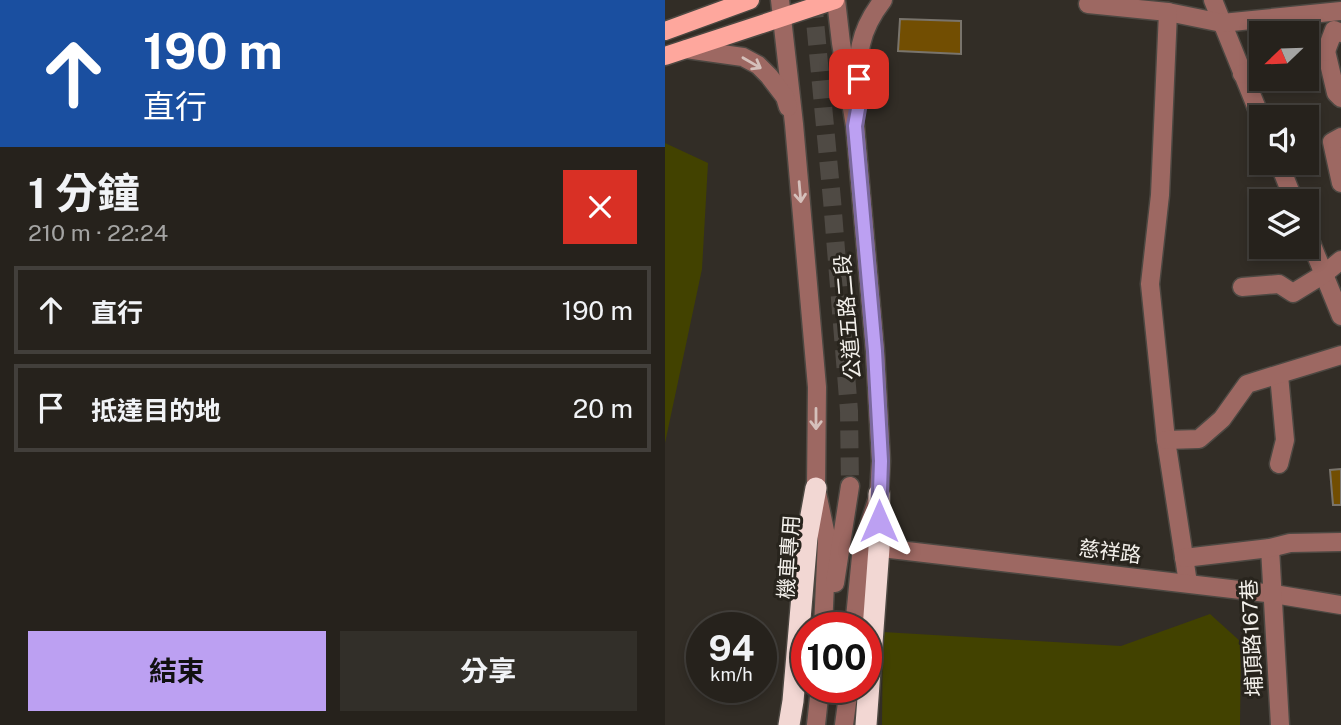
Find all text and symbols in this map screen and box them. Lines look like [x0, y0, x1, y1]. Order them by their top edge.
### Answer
north arrow [1249, 21, 1319, 91]
map controls [1249, 21, 1319, 259]
text: 190 m [143, 22, 283, 80]
icon: ahead [28, 28, 119, 119]
pin [829, 49, 889, 109]
one-way arrow [742, 56, 762, 70]
icon: arrive [840, 60, 878, 98]
text: 直行 [143, 88, 207, 125]
button: sound [1249, 105, 1319, 175]
text: 1 分鐘 [28, 168, 139, 217]
button: close [563, 170, 637, 244]
one-way arrow [794, 181, 807, 203]
button: layers [1249, 189, 1319, 259]
text: 210 m · 22:24 [28, 219, 168, 246]
street label: 公道五路二段 [830, 253, 865, 381]
icon: ahead [32, 291, 70, 329]
text: 190 m [562, 295, 633, 326]
text: 直行 [91, 297, 143, 328]
icon: arrive [32, 389, 70, 427]
text: 20 m [573, 393, 633, 424]
text: 抵達目的地 [91, 395, 221, 426]
one-way arrow [809, 407, 823, 430]
position arrow [842, 484, 916, 558]
street label: 機車專用 [773, 514, 804, 600]
street label: 慈祥路 [1077, 535, 1143, 568]
street label: 埔頂路167巷 [1236, 579, 1267, 698]
speed limit sign: 100 [791, 612, 882, 703]
text: 94 [709, 628, 754, 669]
button: 結束 [28, 631, 326, 711]
button: 分享 [340, 631, 637, 711]
text: km/h [710, 664, 753, 685]

